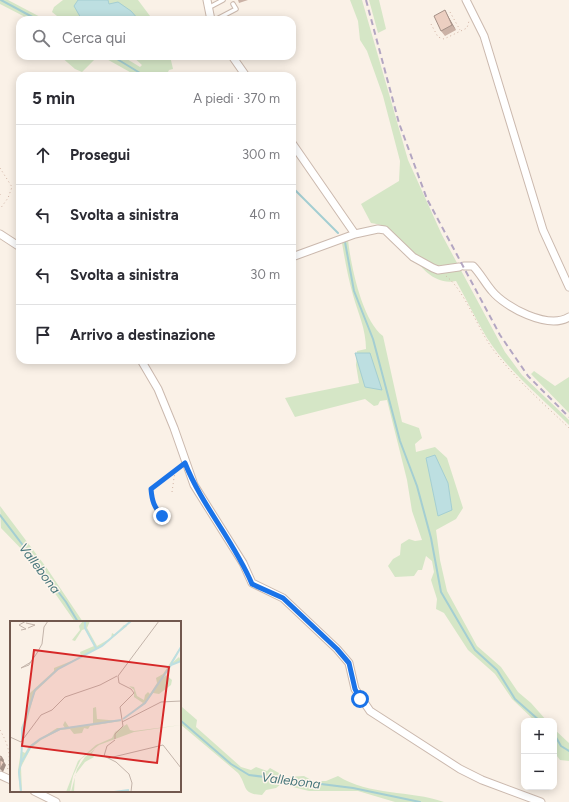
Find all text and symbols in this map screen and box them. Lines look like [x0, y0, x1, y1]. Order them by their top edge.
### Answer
search box [16, 16, 296, 60]
icon: search [30, 27, 52, 49]
text: Cerca qui [62, 29, 126, 47]
text: 5 min [32, 88, 75, 108]
text: A piedi · 370 m [193, 91, 280, 106]
icon: ahead [32, 144, 54, 166]
text: Prosegui [70, 146, 130, 164]
text: 300 m [242, 147, 280, 162]
icon: left [32, 204, 54, 226]
text: Svolta a sinistra [70, 206, 179, 224]
text: 40 m [249, 207, 280, 222]
icon: left [32, 264, 54, 286]
text: Svolta a sinistra [70, 266, 179, 284]
text: 30 m [250, 267, 280, 282]
icon: arrive [32, 324, 54, 346]
text: Arrivo a destinazione [70, 326, 215, 344]
route end [153, 507, 171, 525]
water label: Vallebona [16, 540, 64, 597]
inset map [10, 621, 181, 792]
route start [351, 690, 369, 708]
map controls [521, 718, 557, 790]
button: + [521, 718, 557, 754]
button: − [521, 754, 557, 790]
water label: Vallebona [261, 769, 322, 792]

